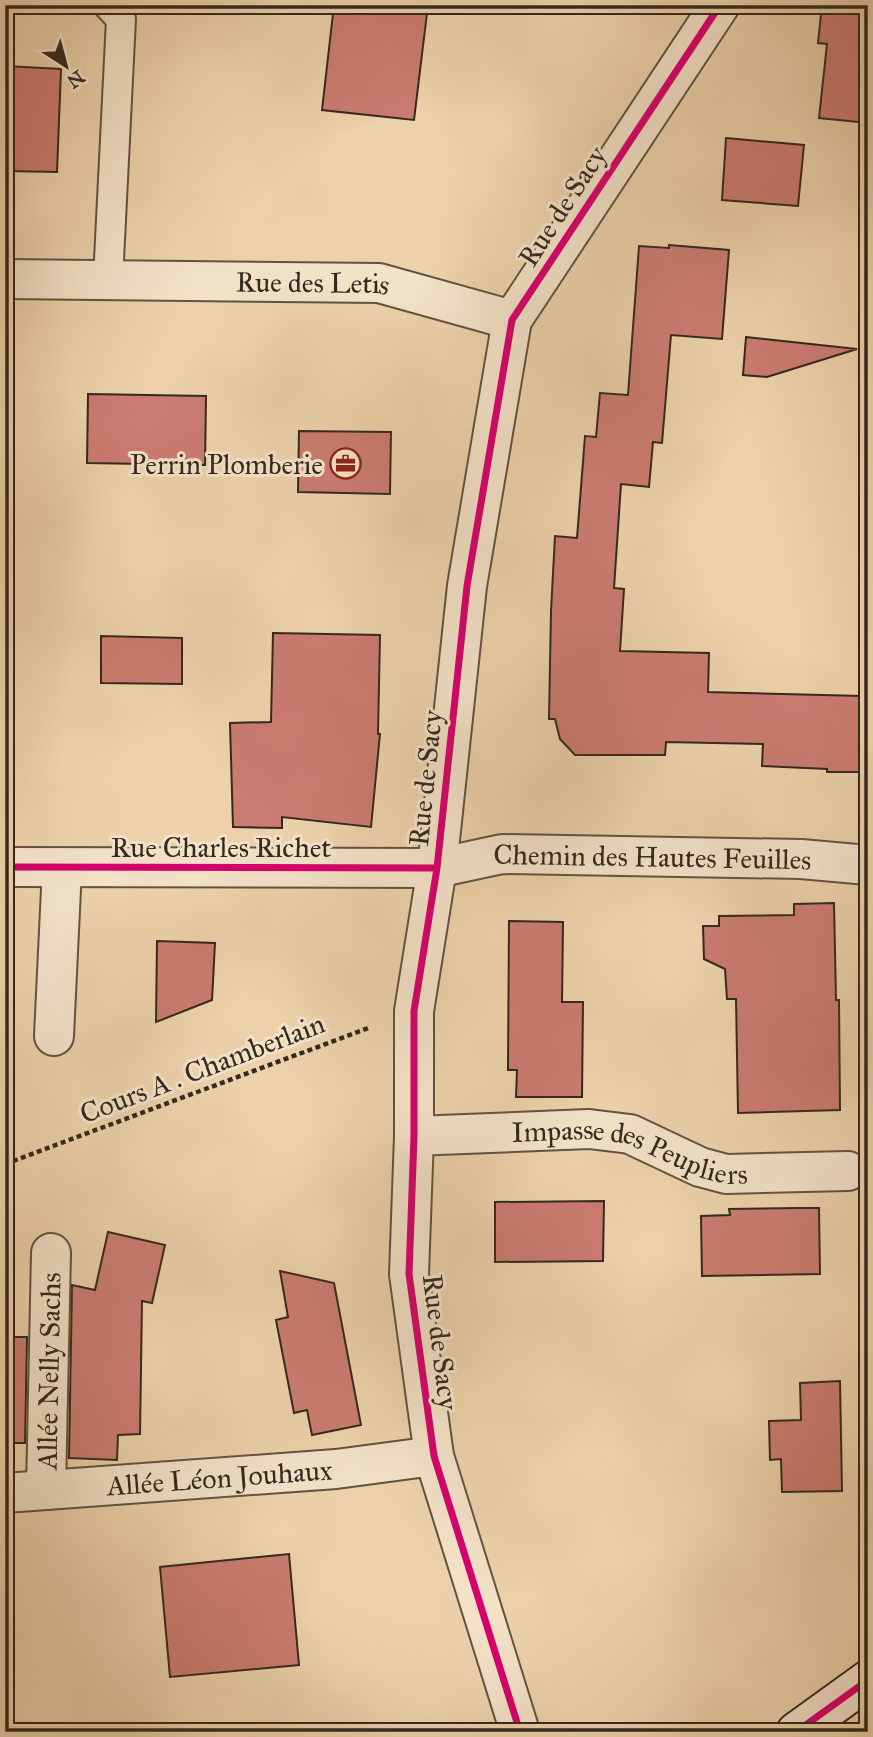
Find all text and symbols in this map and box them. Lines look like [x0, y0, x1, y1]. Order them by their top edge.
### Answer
north arrow [32, 32, 102, 102]
text: N [62, 65, 89, 93]
street label: Rue de Sacy [511, 139, 615, 273]
street label: Rue des Letis [236, 264, 394, 303]
place label: Perrin Plomberie [130, 447, 323, 482]
office icon: Perrin Plomberie [329, 447, 363, 481]
street label: Rue de Sacy [401, 707, 450, 848]
street label: Rue Charles Richet [111, 830, 331, 865]
street label: Chemin des Hautes Feuilles [493, 837, 813, 878]
street label: Cours A . Chamberlain [75, 1006, 330, 1131]
street label: Impasse des Peupliers [511, 1112, 748, 1192]
street label: Allée Nelly Sachs [29, 1272, 69, 1471]
street label: Rue de Sacy [415, 1272, 466, 1413]
street label: Allée Léon Jouhaux [105, 1452, 334, 1504]

